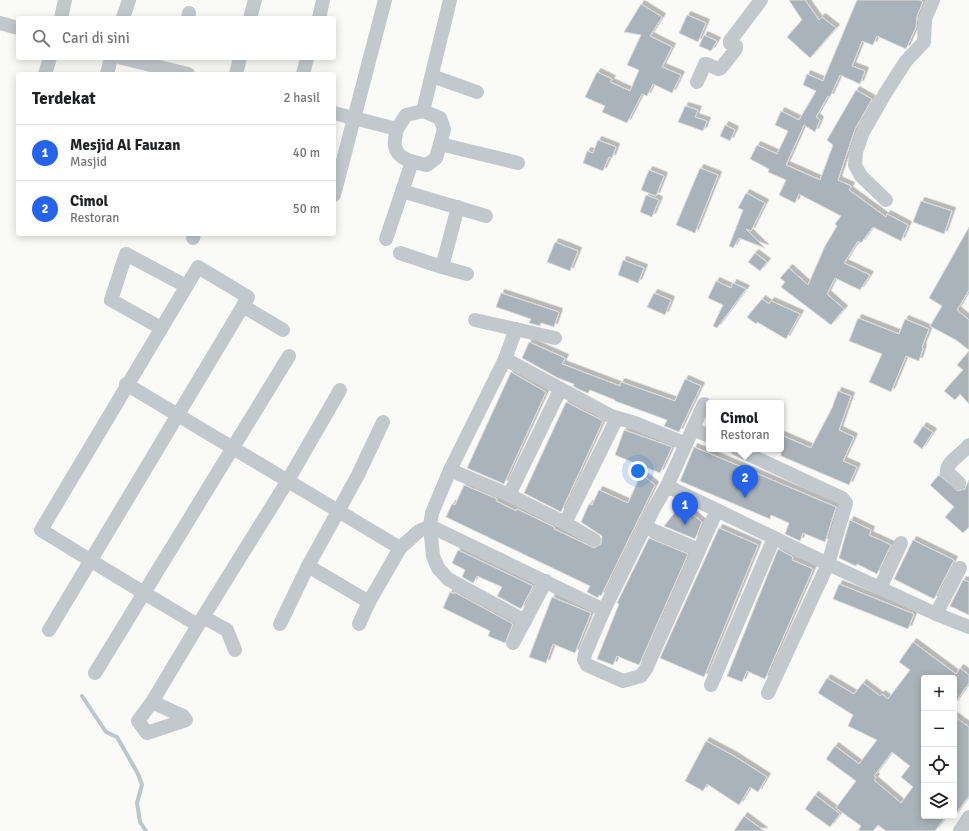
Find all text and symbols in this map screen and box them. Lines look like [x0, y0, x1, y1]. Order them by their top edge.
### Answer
search box [16, 16, 336, 60]
icon: search [30, 27, 52, 49]
text: Cari di sini [62, 29, 130, 47]
text: Terdekat [32, 88, 96, 109]
text: 2 hasil [283, 90, 320, 106]
text: Mesjid Al Fauzan [70, 136, 181, 154]
text: 1 [41, 145, 49, 161]
text: 40 m [293, 145, 320, 161]
text: Masjid [70, 154, 107, 170]
text: Cimol [70, 192, 108, 210]
text: 2 [41, 201, 49, 217]
text: 50 m [293, 201, 320, 217]
text: Restoran [70, 210, 119, 226]
popup [706, 400, 784, 452]
text: Cimol [720, 409, 759, 427]
text: Restoran [720, 427, 770, 443]
your location [628, 461, 648, 481]
pin: 2 [732, 465, 758, 498]
pin: 1 [672, 492, 698, 525]
map controls [921, 675, 957, 819]
button: + [921, 675, 957, 711]
button: − [921, 711, 957, 747]
button: locate [921, 747, 957, 783]
button: layers [921, 783, 957, 819]

